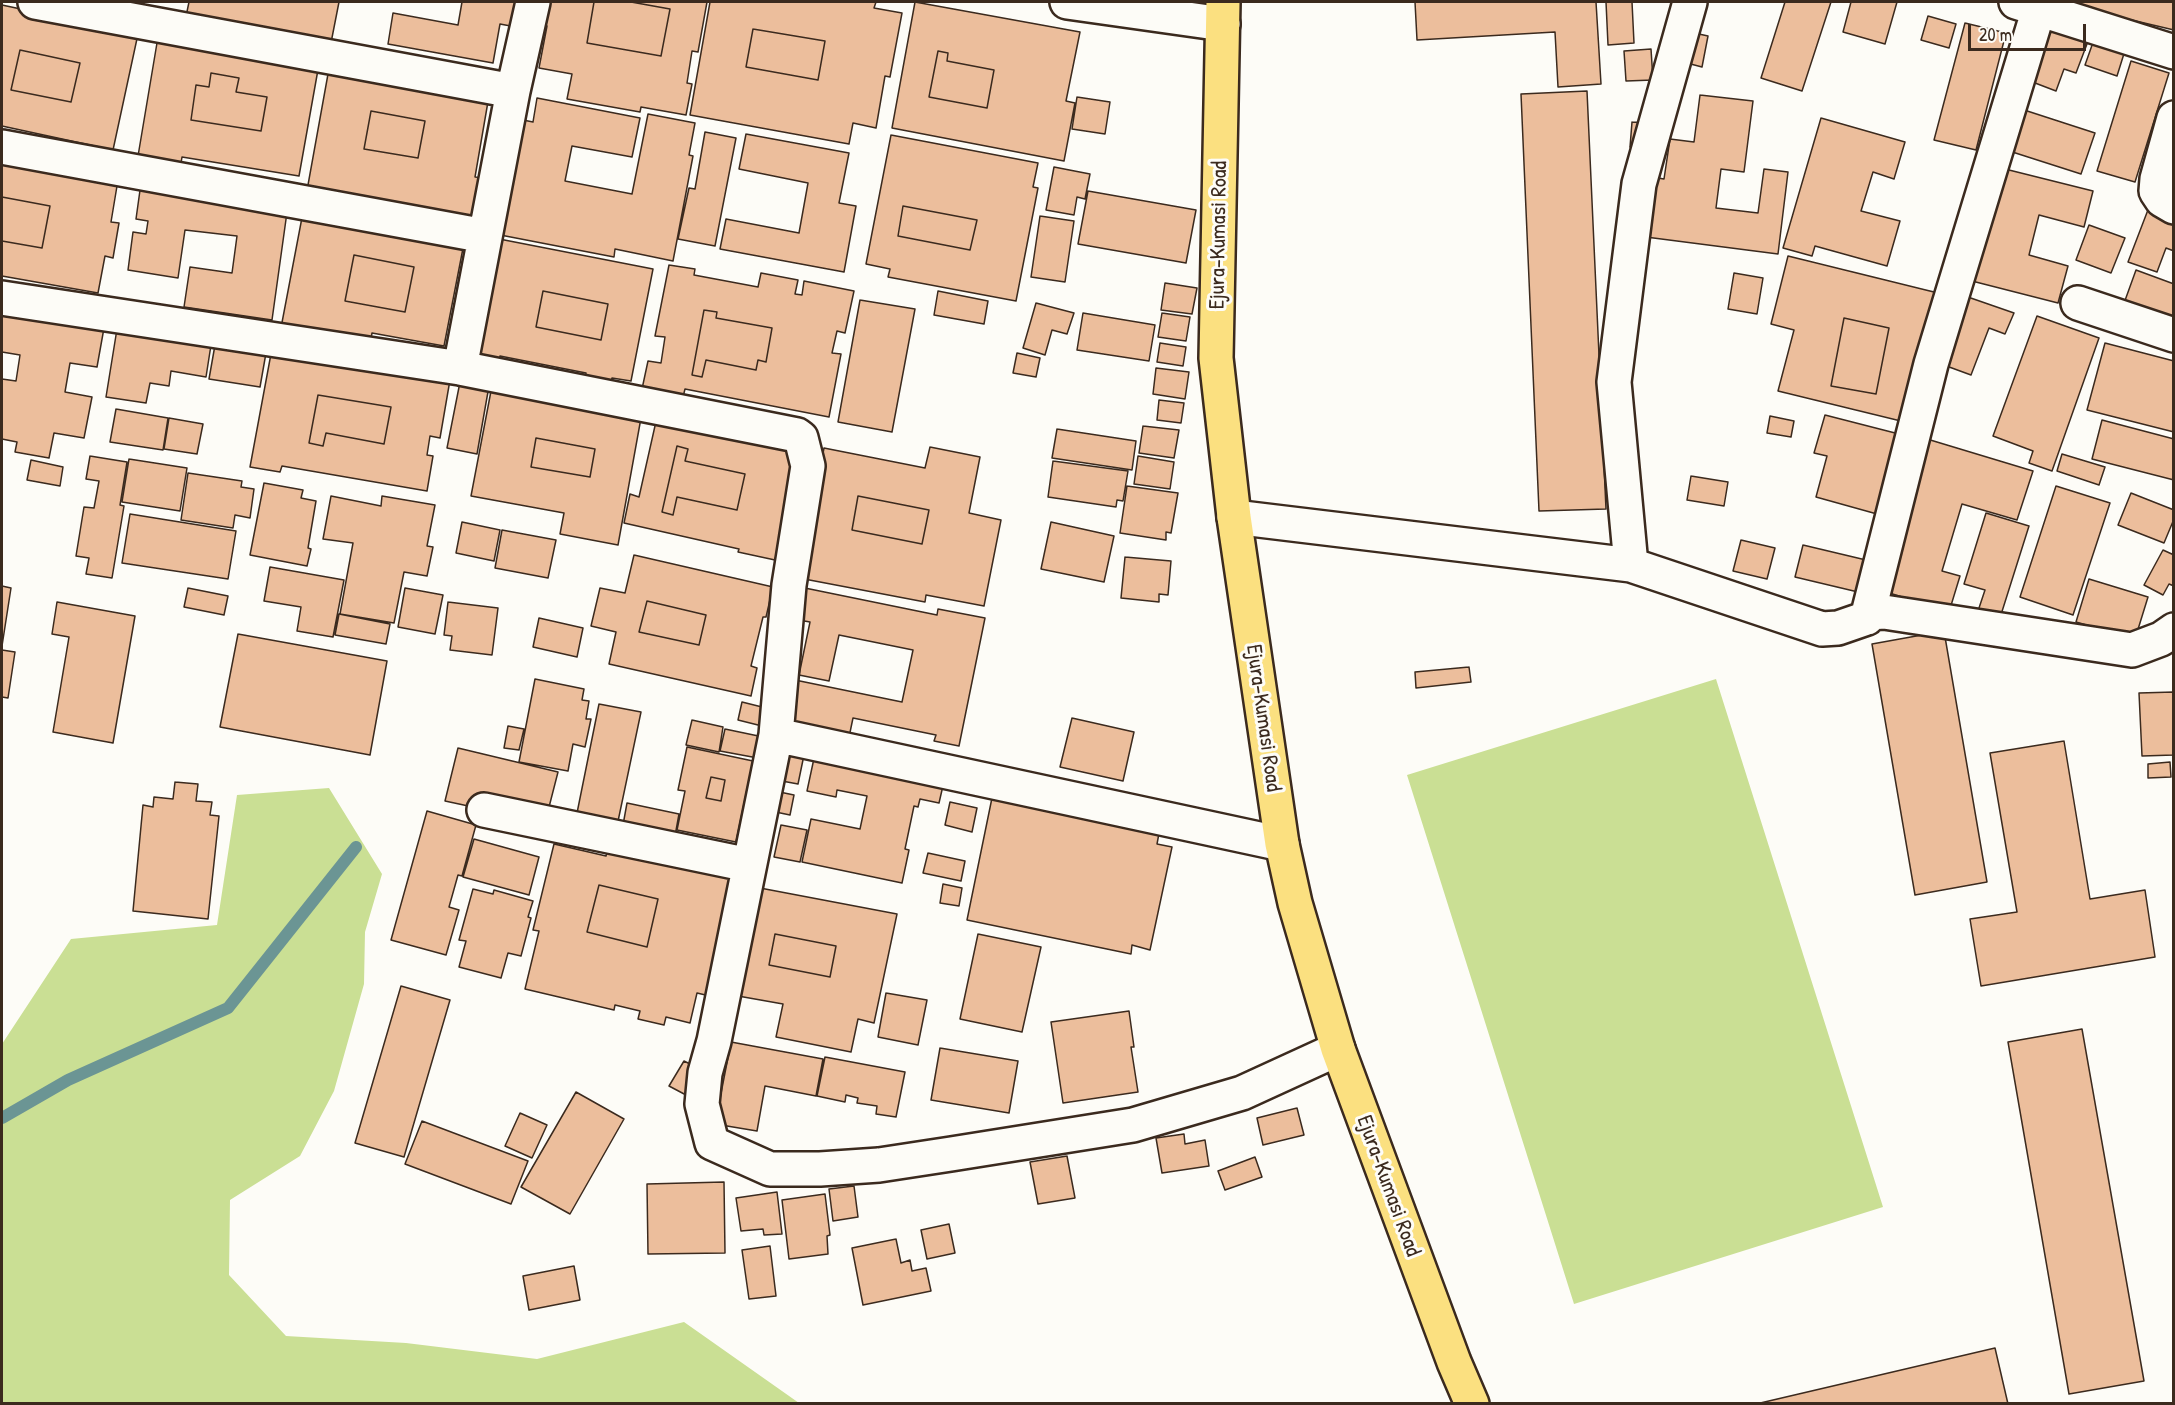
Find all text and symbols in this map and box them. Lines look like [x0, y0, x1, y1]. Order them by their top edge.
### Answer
scale bar [1971, 12, 2090, 50]
text: 20 m [1979, 22, 2012, 47]
street label: Ejura-Kumasi Road [1205, 161, 1233, 309]
street label: Ejura-Kumasi Road [1240, 643, 1286, 793]
street label: Ejura-Kumasi Road [1350, 1112, 1426, 1260]

